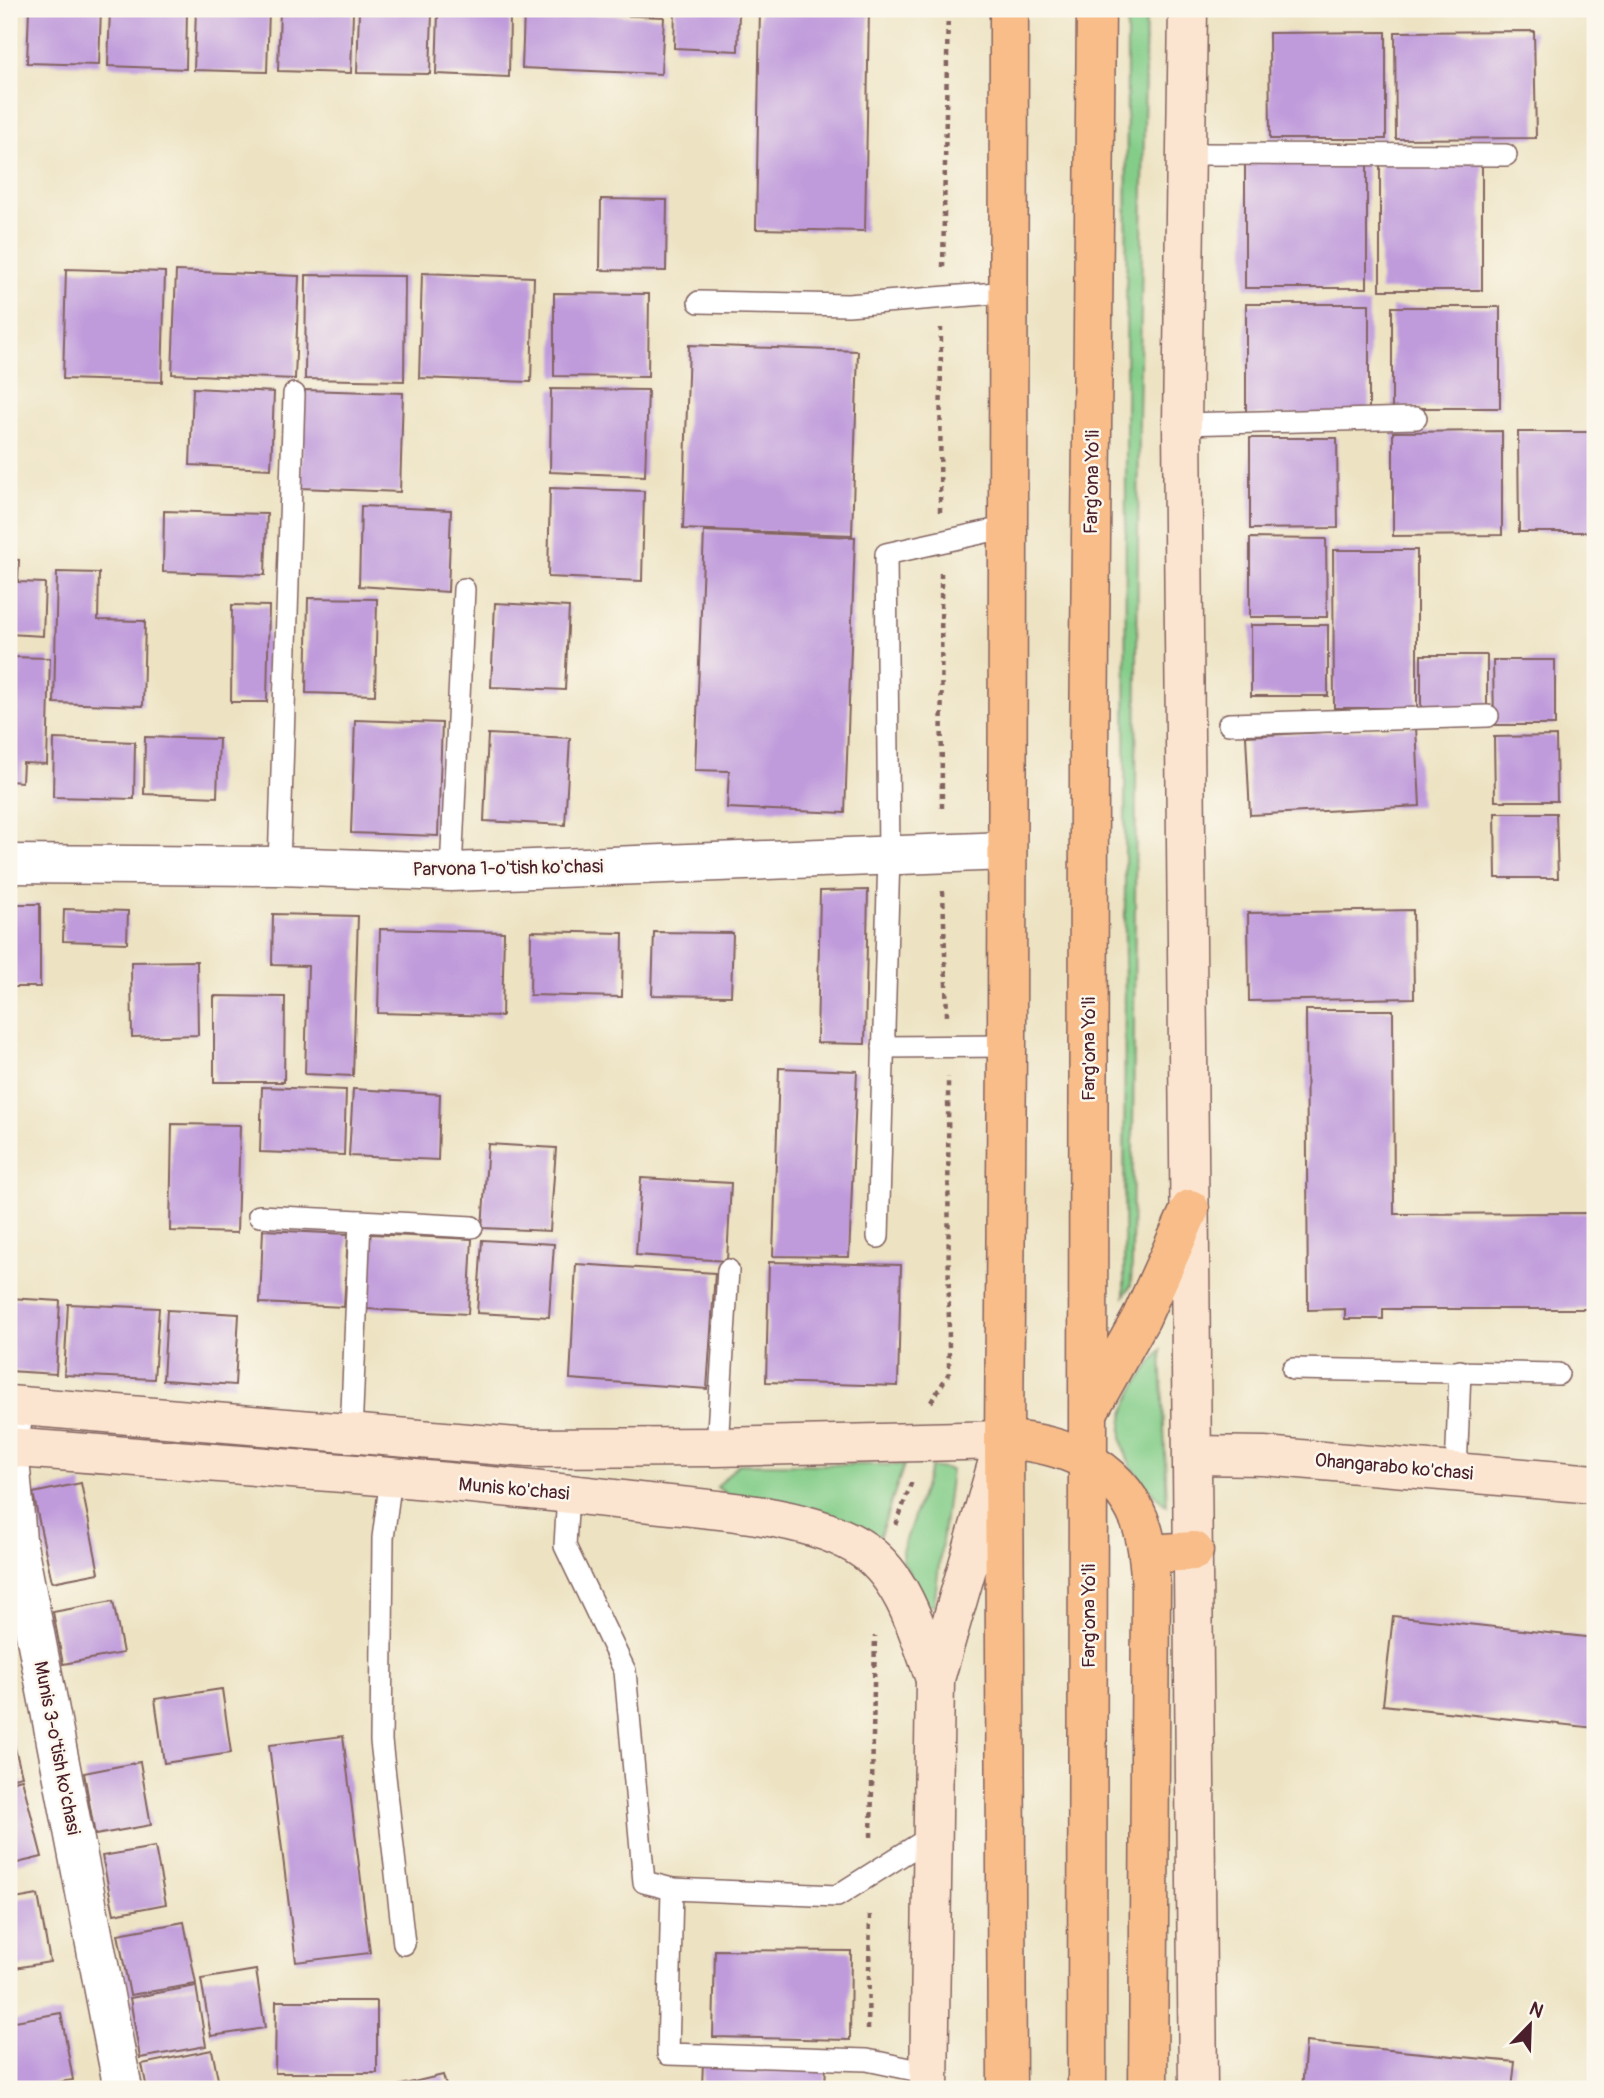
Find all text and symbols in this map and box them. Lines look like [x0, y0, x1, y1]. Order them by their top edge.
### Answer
street label: Farg'ona Yo'li [1079, 430, 1105, 534]
street label: Parvona 1-o'tish ko'chasi [412, 854, 604, 882]
street label: Farg'ona Yo'li [1077, 997, 1101, 1101]
street label: Ohangarabo ko'chasi [1314, 1448, 1474, 1486]
street label: Munis ko'chasi [458, 1472, 570, 1506]
street label: Farg'ona Yo'li [1077, 1564, 1101, 1668]
street label: Munis 3-o'tish ko'chasi [28, 1659, 86, 1837]
north arrow [1496, 1990, 1566, 2060]
text: N [1526, 1997, 1547, 2024]

